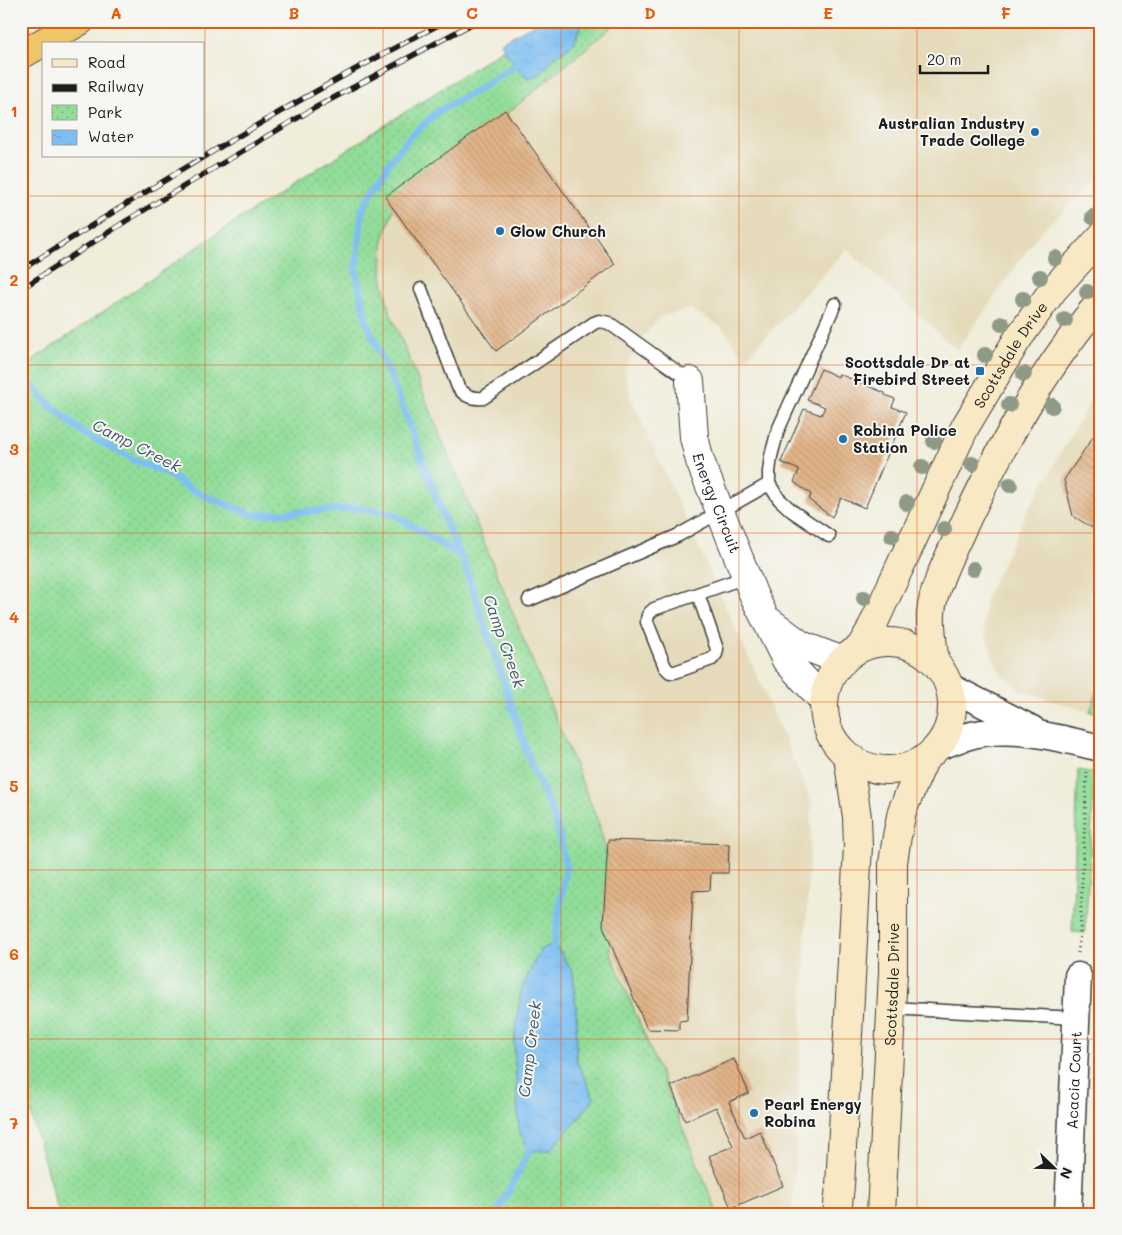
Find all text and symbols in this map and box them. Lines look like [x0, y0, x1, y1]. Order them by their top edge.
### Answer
text: A [110, 2, 122, 23]
text: B [289, 2, 299, 23]
text: C [466, 2, 478, 23]
text: D [644, 2, 656, 23]
text: E [823, 2, 833, 23]
text: F [1001, 2, 1011, 23]
legend [42, 42, 205, 158]
scale bar [920, 42, 987, 74]
text: 20 m [927, 49, 961, 69]
text: Road [88, 52, 125, 72]
text: Railway [88, 76, 144, 96]
text: 1 [10, 100, 18, 121]
text: Park [88, 102, 122, 122]
place label: Australian Industry Trade College [878, 113, 1025, 150]
text: Water [88, 126, 134, 146]
marker: Australian Industry Trade College [1029, 126, 1041, 138]
place label: Glow Church [510, 221, 606, 241]
marker: Glow Church [494, 225, 506, 237]
text: 2 [10, 269, 19, 290]
street label: Scottsdale Drive [969, 297, 1052, 412]
place label: Scottsdale Dr at Firebird Street [845, 352, 970, 389]
marker: Scottsdale Dr at Firebird Street [974, 365, 986, 377]
water label: Camp Creek [89, 414, 185, 477]
place label: Robina Police Station [853, 420, 957, 457]
marker: Robina Police Station [837, 433, 849, 445]
text: 3 [9, 438, 19, 459]
street label: Energy Circuit [688, 451, 746, 556]
water label: Camp Creek [479, 592, 531, 691]
text: 4 [9, 606, 19, 627]
text: 5 [9, 775, 19, 796]
street label: Scottsdale Drive [879, 923, 903, 1046]
text: 6 [9, 943, 19, 964]
water label: Camp Creek [513, 999, 545, 1098]
street label: Acacia Court [1062, 1031, 1086, 1130]
place label: Pearl Energy Robina [764, 1094, 862, 1131]
marker: Pearl Energy Robina [748, 1107, 760, 1119]
text: 7 [10, 1112, 19, 1133]
north arrow [1030, 1142, 1080, 1192]
text: N [1056, 1165, 1077, 1182]

